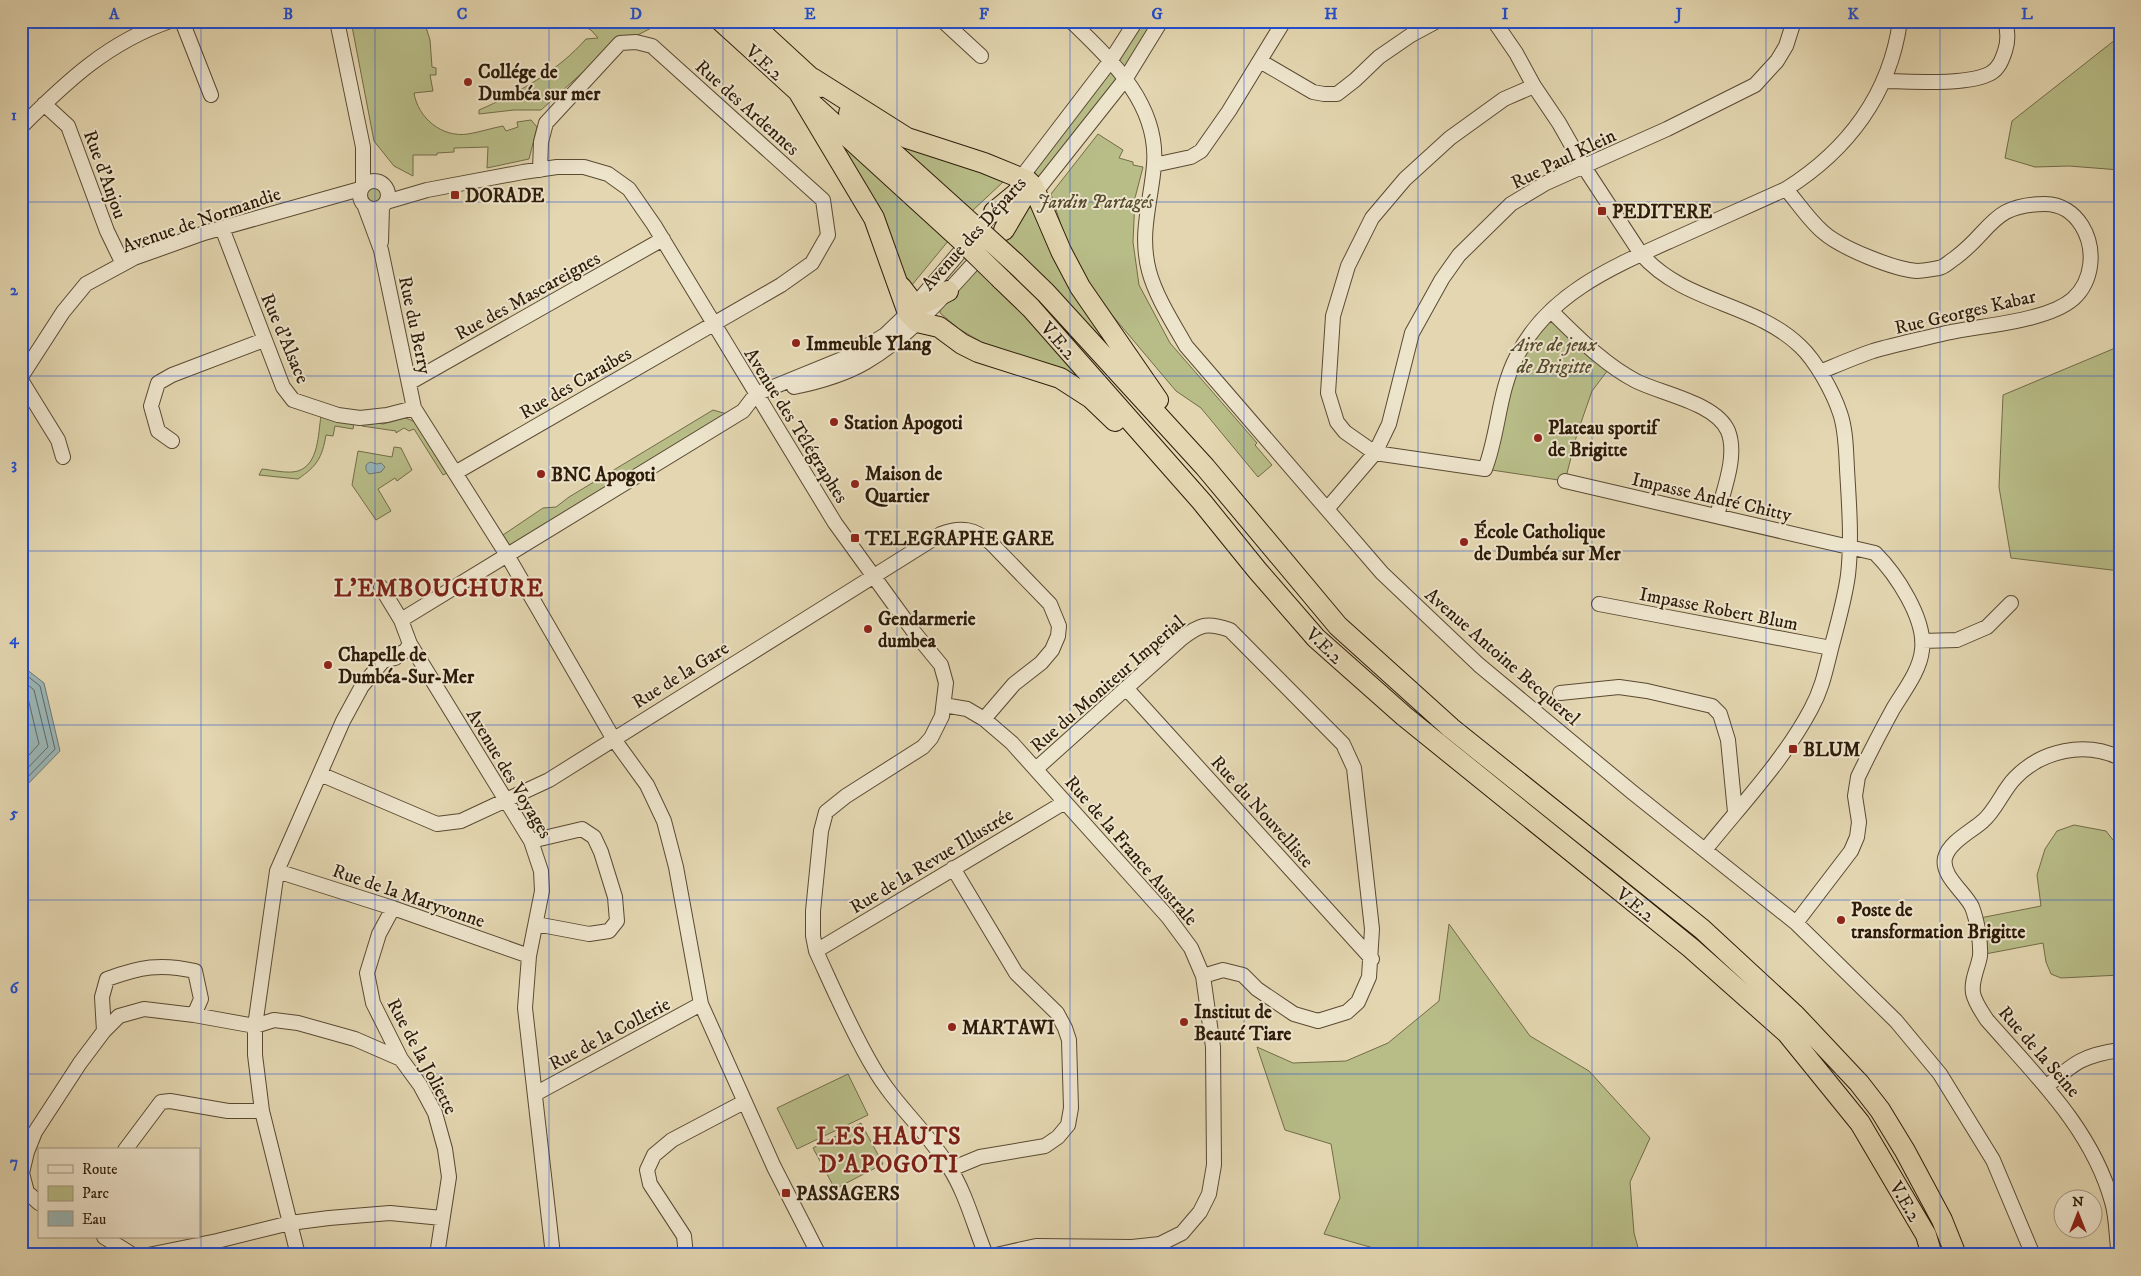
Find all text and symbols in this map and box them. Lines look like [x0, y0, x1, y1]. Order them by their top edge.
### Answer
text: A [108, 4, 120, 24]
text: B [283, 4, 293, 24]
text: C [457, 4, 467, 24]
text: D [630, 4, 642, 24]
text: E [804, 4, 816, 24]
text: F [979, 4, 989, 24]
text: G [1151, 4, 1163, 24]
text: H [1324, 4, 1338, 24]
text: I [1502, 4, 1509, 24]
text: J [1674, 4, 1683, 24]
text: K [1847, 4, 1859, 24]
text: L [2021, 4, 2033, 24]
street label: V.E.2 [740, 40, 788, 86]
street label: Rue des Ardennes [690, 55, 804, 161]
place label: Collége de Dumbéa sur mer [478, 61, 601, 106]
marker: Collége de Dumbéa sur mer [462, 76, 474, 88]
text: 1 [11, 105, 17, 125]
street label: Rue Paul Klein [1508, 124, 1620, 195]
street label: Rue d'Anjou [78, 127, 131, 222]
street label: Avenue des Départs [917, 172, 1031, 296]
street label: Avenue de Normandie [119, 182, 284, 258]
place label: DORADE [465, 185, 545, 208]
marker: DORADE [449, 189, 461, 201]
park label: Jardin Partagés [1037, 191, 1155, 214]
place label: PEDITERE [1612, 201, 1713, 224]
marker: PEDITERE [1596, 205, 1608, 217]
street label: Rue des Mascareignes [451, 247, 604, 346]
street label: Rue du Berry [393, 274, 436, 377]
text: 2 [10, 280, 19, 300]
street label: Rue Georges Kabar [1893, 285, 2038, 340]
street label: Rue d'Alsace [255, 290, 314, 387]
street label: V.E.2 [1034, 317, 1081, 365]
place label: Immeuble Ylang [806, 333, 932, 356]
park label: Aire de jeux de Brigitte [1510, 334, 1598, 379]
marker: Immeuble Ylang [790, 337, 802, 349]
street label: Rue des Caraibes [516, 342, 636, 425]
street label: Avenue des Télégraphes [739, 344, 853, 508]
place label: Station Apogoti [844, 412, 963, 435]
marker: Station Apogoti [828, 416, 840, 428]
place label: Plateau sportif de Brigitte [1548, 417, 1661, 462]
marker: Plateau sportif de Brigitte [1532, 432, 1544, 444]
text: 3 [11, 454, 17, 474]
place label: Maison de Quartier [865, 463, 942, 508]
place label: BNC Apogoti [551, 464, 655, 487]
marker: BNC Apogoti [535, 468, 547, 480]
street label: Impasse André Chitty [1629, 468, 1795, 527]
marker: Maison de Quartier [849, 478, 861, 490]
place label: École Catholique de Dumbéa sur Mer [1474, 519, 1622, 566]
place label: TELEGRAPHE GARE [864, 528, 1055, 551]
marker: TELEGRAPHE GARE [849, 532, 861, 544]
marker: École Catholique de Dumbéa sur Mer [1458, 536, 1470, 548]
district label: L'EMBOUCHURE [334, 574, 544, 604]
street label: Impasse Robert Blum [1637, 583, 1800, 636]
street label: Avenue Antoine Becquerel [1419, 584, 1584, 732]
place label: Gendarmerie dumbea [878, 608, 976, 653]
street label: Rue du Moniteur Imperial [1026, 611, 1190, 757]
street label: V.E.2 [1300, 622, 1348, 670]
marker: Gendarmerie dumbea [862, 623, 874, 635]
text: 4 [8, 629, 19, 649]
street label: Rue de la Gare [628, 636, 733, 714]
place label: Chapelle de Dumbéa-Sur-Mer [338, 644, 475, 689]
marker: Chapelle de Dumbéa-Sur-Mer [322, 659, 334, 671]
street label: Avenue des Voyages [461, 705, 557, 843]
place label: BLUM [1803, 739, 1860, 762]
marker: BLUM [1787, 743, 1799, 755]
street label: Rue du Nouvelliste [1206, 751, 1318, 873]
street label: Rue de la France Australe [1059, 771, 1202, 931]
text: 5 [9, 803, 18, 823]
street label: Rue de la Revue Illustrée [846, 803, 1018, 919]
street label: Rue de la Maryvonne [329, 860, 488, 933]
street label: V.E.2 [1610, 882, 1659, 928]
place label: Poste de transformation Brigitte [1851, 899, 2025, 944]
marker: Poste de transformation Brigitte [1835, 914, 1847, 926]
text: 6 [10, 978, 20, 998]
street label: Rue de la Collerie [545, 993, 674, 1076]
street label: Rue de la Joliette [381, 995, 462, 1119]
place label: Institut de Beauté Tiare [1194, 1001, 1291, 1046]
street label: Rue de la Seine [1993, 1002, 2085, 1102]
marker: Institut de Beauté Tiare [1178, 1016, 1190, 1028]
place label: MARTAWI [962, 1017, 1055, 1040]
marker: MARTAWI [946, 1021, 958, 1033]
district label: LES HAUTS D'APOGOTI [816, 1122, 962, 1180]
legend [38, 1148, 200, 1238]
text: 7 [10, 1152, 18, 1172]
text: Route [82, 1160, 117, 1179]
street label: V.E.2 [1884, 1177, 1926, 1227]
place label: PASSAGERS [796, 1183, 900, 1206]
text: Parc [82, 1184, 110, 1203]
marker: PASSAGERS [780, 1187, 792, 1199]
north arrow [2054, 1188, 2104, 1238]
text: N [2072, 1193, 2084, 1211]
text: Eau [82, 1210, 106, 1229]

